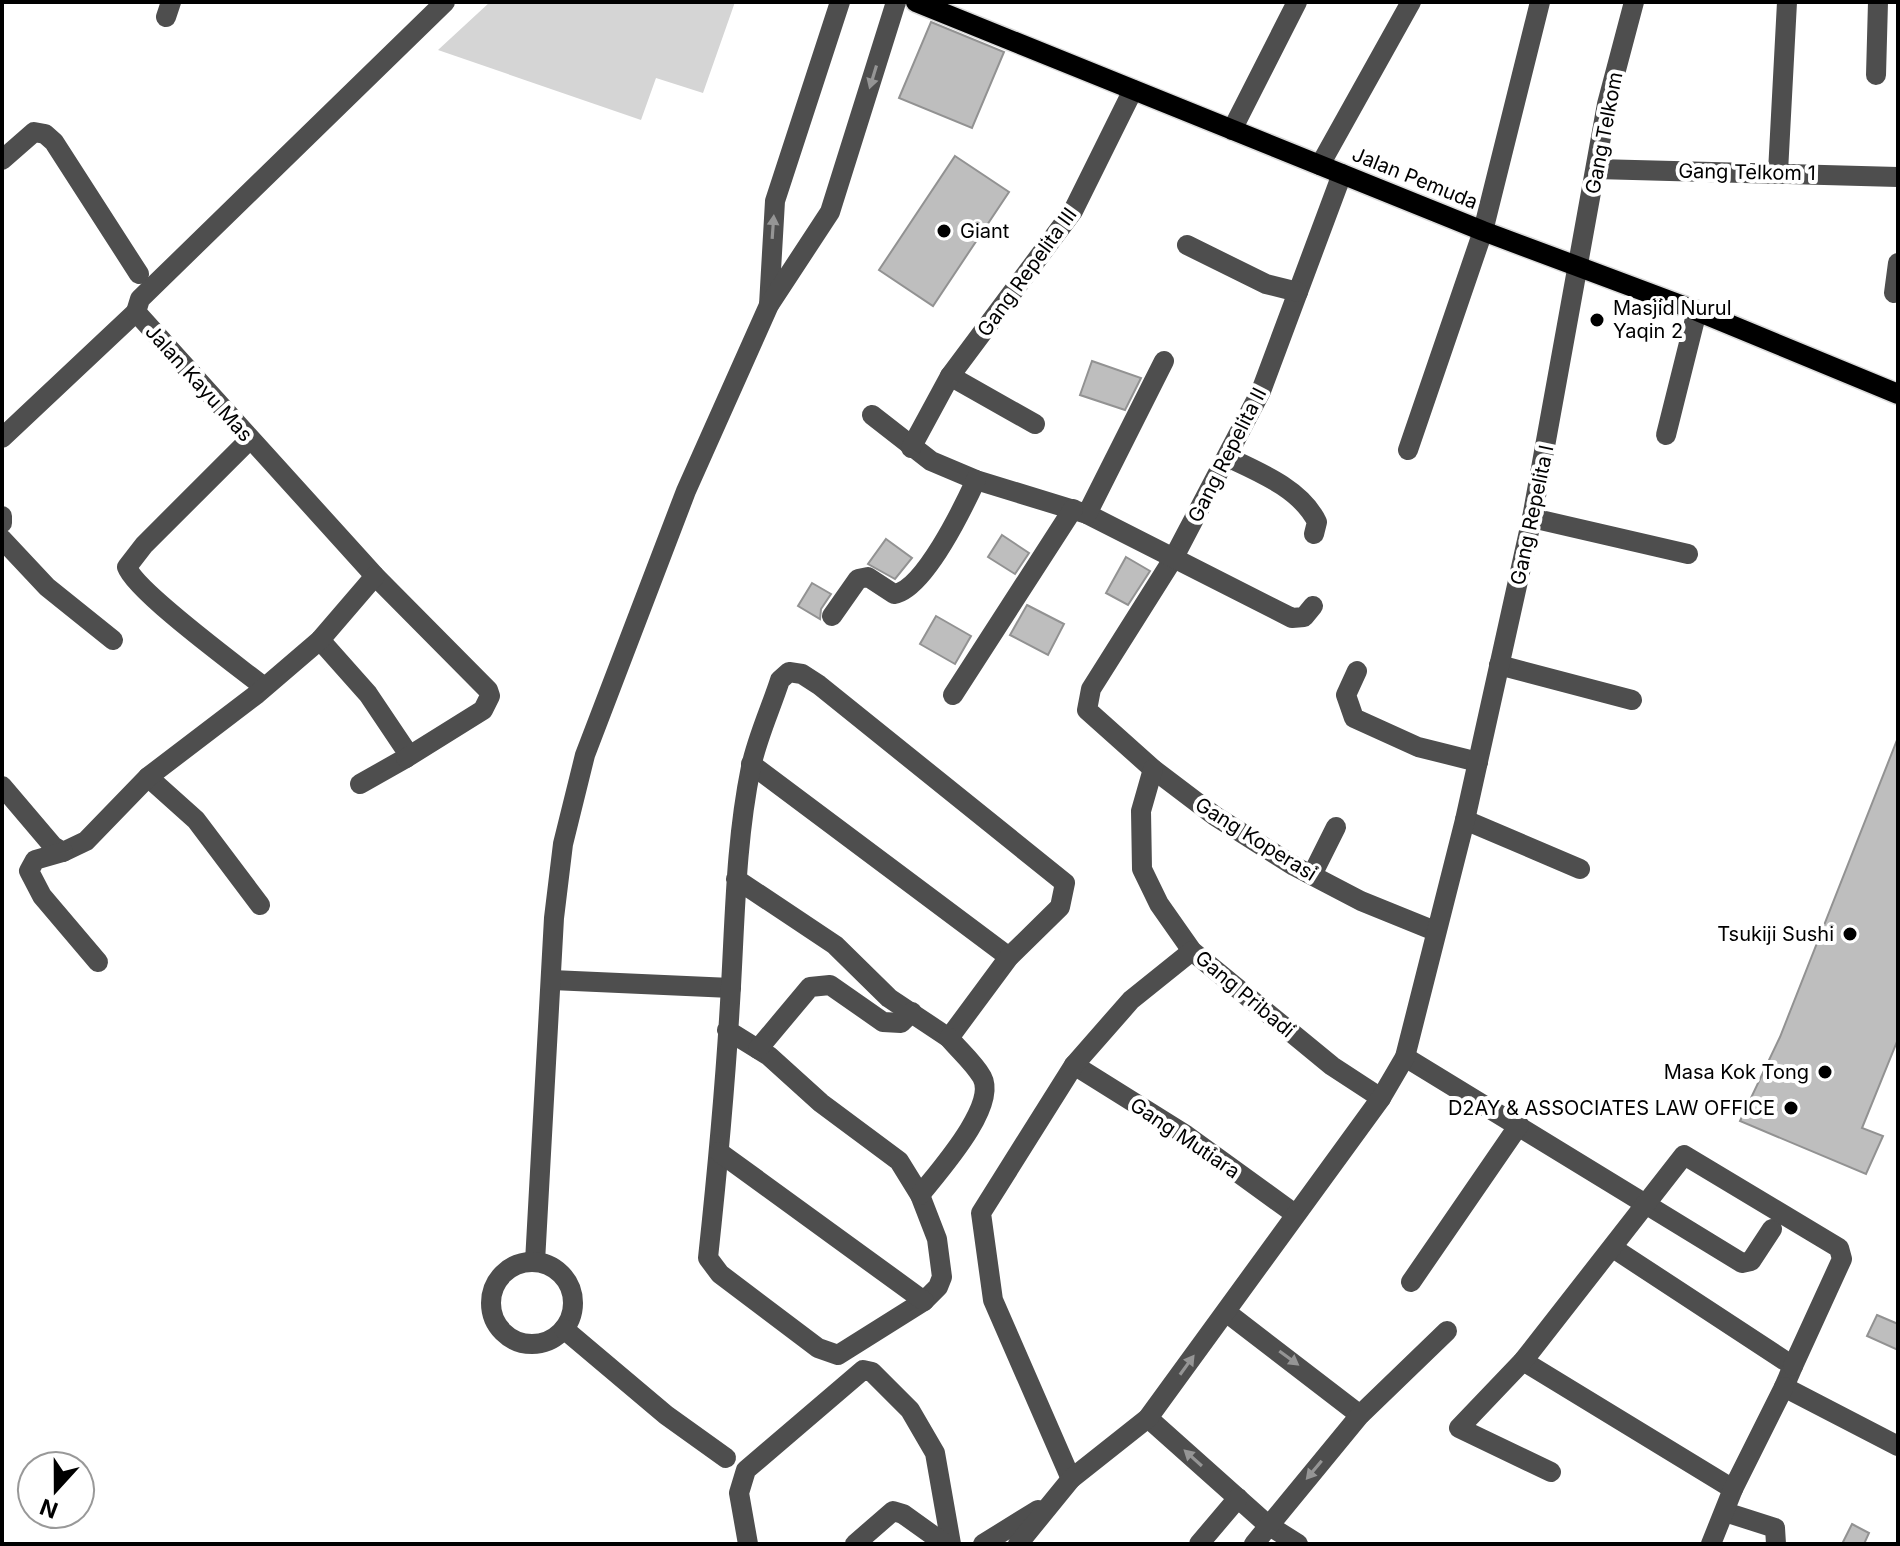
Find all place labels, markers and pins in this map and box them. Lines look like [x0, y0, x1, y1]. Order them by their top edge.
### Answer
place label: Giant [960, 219, 1010, 243]
marker: Giant [935, 222, 953, 240]
place label: Masjid Nurul Yaqin 2 [1613, 296, 1732, 343]
marker: Masjid Nurul Yaqin 2 [1588, 311, 1606, 329]
place label: Tsukiji Sushi [1717, 922, 1834, 946]
marker: Tsukiji Sushi [1841, 925, 1859, 943]
place label: Masa Kok Tong [1664, 1060, 1809, 1084]
marker: Masa Kok Tong [1816, 1063, 1834, 1081]
place label: D2AY & ASSOCIATES LAW OFFICE [1448, 1096, 1775, 1120]
marker: D2AY & ASSOCIATES LAW OFFICE [1782, 1099, 1800, 1117]

